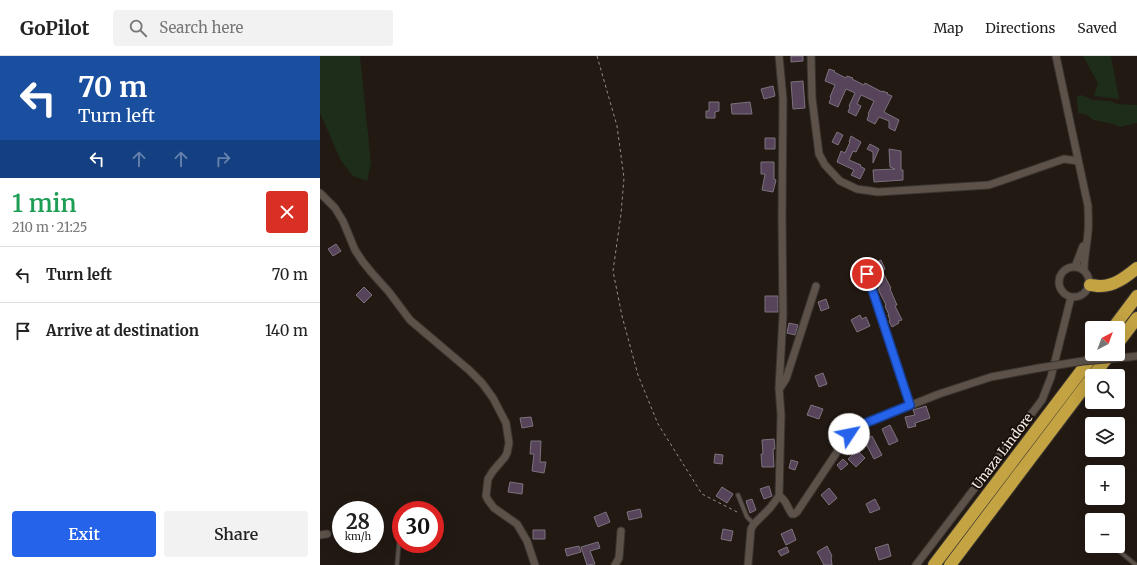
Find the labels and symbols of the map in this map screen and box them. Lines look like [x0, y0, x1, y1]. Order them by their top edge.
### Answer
pin [850, 257, 884, 291]
north arrow [1085, 321, 1125, 361]
street label: Unaza Lindore [968, 410, 1037, 493]
position arrow [828, 413, 870, 455]
speed limit sign: 30 [392, 501, 444, 553]

